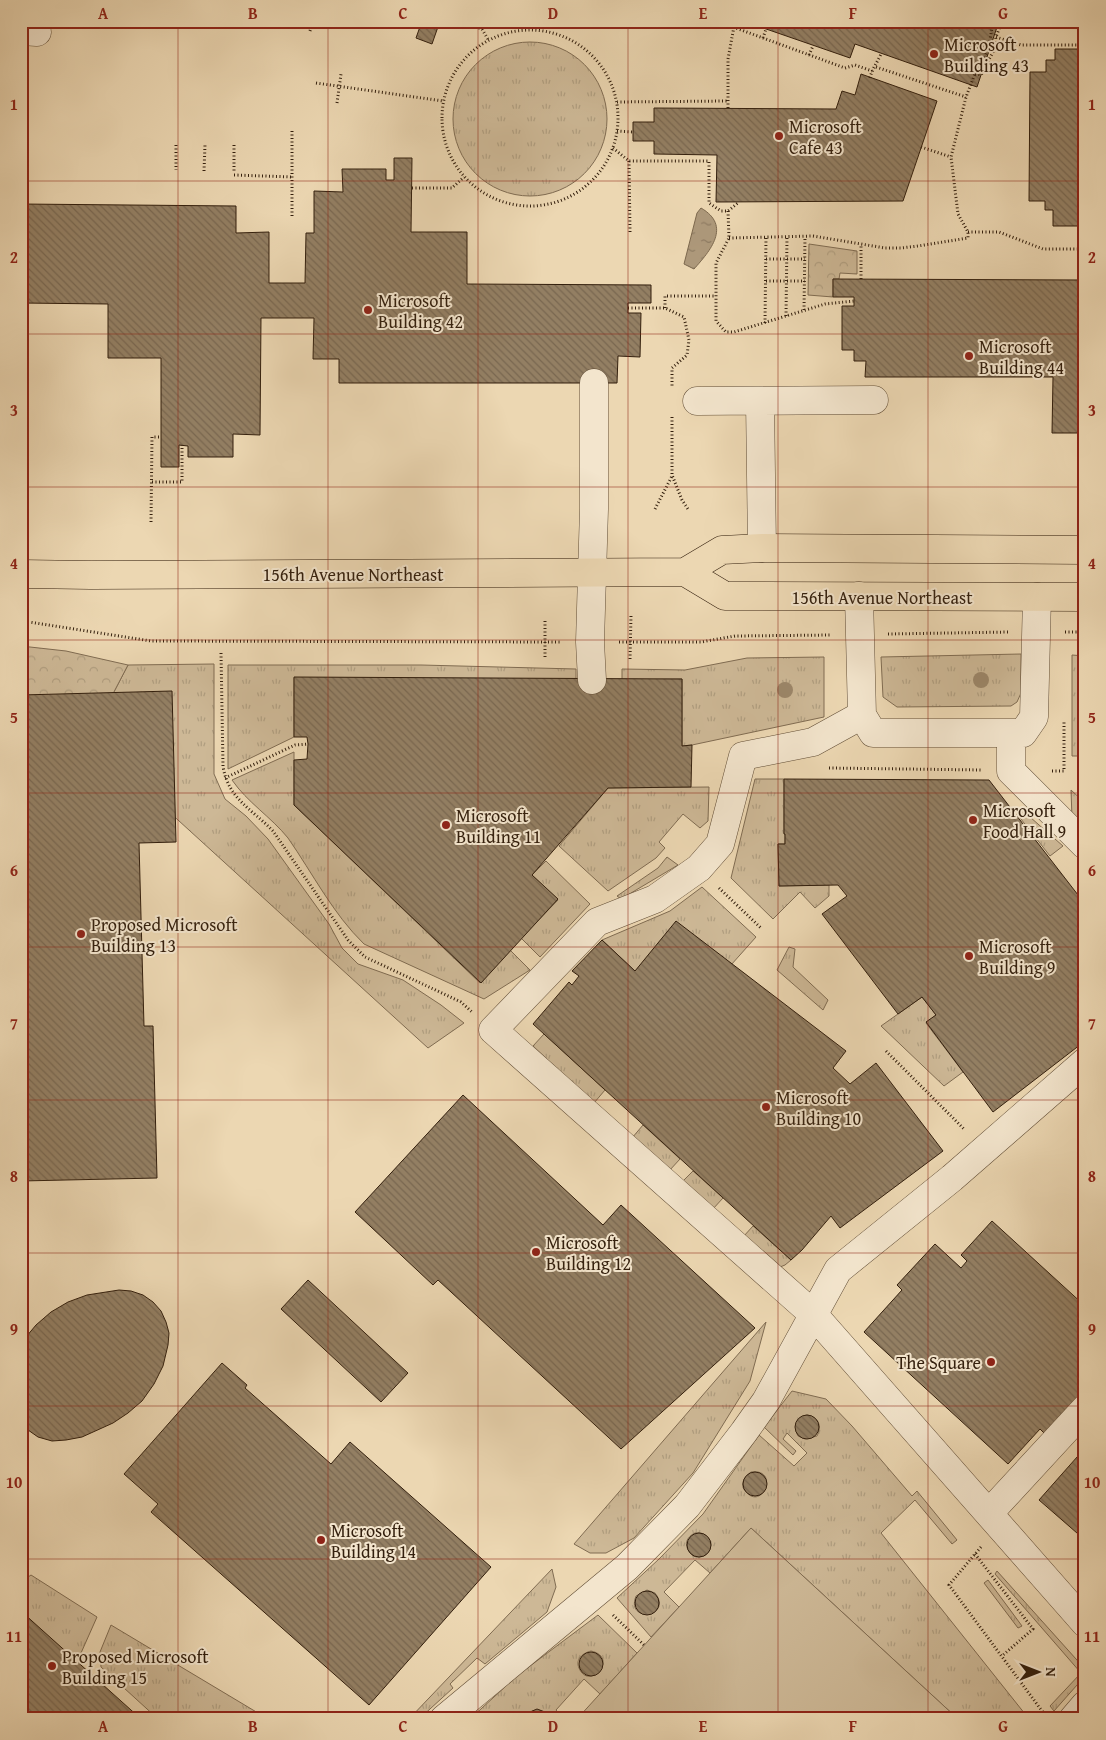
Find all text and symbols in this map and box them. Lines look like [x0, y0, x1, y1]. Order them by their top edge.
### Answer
text: A [98, 1, 109, 25]
text: B [248, 1, 258, 25]
text: C [398, 1, 408, 25]
text: D [548, 1, 558, 25]
text: E [699, 1, 708, 25]
text: F [849, 1, 857, 25]
text: G [998, 1, 1008, 25]
place label: Microsoft Building 43 [944, 31, 1029, 79]
marker: Microsoft Building 43 [928, 48, 940, 60]
text: 1 [10, 92, 18, 116]
text: 1 [1088, 92, 1096, 116]
place label: Microsoft Cafe 43 [789, 113, 862, 161]
marker: Microsoft Cafe 43 [773, 130, 785, 142]
text: 2 [10, 245, 18, 269]
text: 2 [1088, 245, 1096, 269]
place label: Microsoft Building 42 [378, 287, 463, 335]
marker: Microsoft Building 42 [362, 304, 374, 316]
place label: Microsoft Building 44 [979, 333, 1064, 381]
marker: Microsoft Building 44 [963, 350, 975, 362]
text: 3 [10, 398, 18, 422]
text: 3 [1088, 398, 1096, 422]
text: 4 [10, 551, 18, 575]
text: 4 [1088, 551, 1096, 575]
street label: 156th Avenue Northeast [263, 561, 444, 588]
street label: 156th Avenue Northeast [792, 584, 973, 611]
text: 5 [10, 705, 18, 729]
text: 5 [1088, 705, 1096, 729]
place label: Microsoft Food Hall 9 [983, 797, 1066, 845]
place label: Microsoft Building 11 [456, 802, 541, 850]
marker: Microsoft Food Hall 9 [967, 814, 979, 826]
marker: Microsoft Building 11 [440, 819, 452, 831]
text: 6 [10, 858, 18, 882]
text: 6 [1088, 858, 1096, 882]
place label: Proposed Microsoft Building 13 [91, 911, 238, 959]
marker: Proposed Microsoft Building 13 [75, 928, 87, 940]
place label: Microsoft Building 9 [979, 933, 1055, 981]
marker: Microsoft Building 9 [963, 950, 975, 962]
text: 7 [10, 1011, 18, 1035]
text: 7 [1088, 1011, 1096, 1035]
place label: Microsoft Building 10 [776, 1084, 861, 1132]
marker: Microsoft Building 10 [760, 1101, 772, 1113]
text: 8 [10, 1164, 18, 1188]
text: 8 [1088, 1164, 1096, 1188]
place label: Microsoft Building 12 [546, 1229, 631, 1277]
marker: Microsoft Building 12 [530, 1246, 542, 1258]
text: 9 [10, 1317, 18, 1341]
text: 9 [1088, 1317, 1096, 1341]
place label: The Square [896, 1349, 981, 1376]
marker: The Square [985, 1356, 997, 1368]
text: 10 [6, 1470, 22, 1494]
text: 10 [1084, 1470, 1100, 1494]
place label: Microsoft Building 14 [331, 1517, 416, 1565]
marker: Microsoft Building 14 [315, 1534, 327, 1546]
text: 11 [6, 1624, 22, 1648]
text: 11 [1084, 1624, 1100, 1648]
place label: Proposed Microsoft Building 15 [62, 1643, 209, 1691]
north arrow [1014, 1648, 1064, 1698]
marker: Proposed Microsoft Building 15 [46, 1660, 58, 1672]
text: N [1041, 1667, 1061, 1677]
text: A [98, 1714, 109, 1738]
text: B [248, 1714, 258, 1738]
text: C [398, 1714, 408, 1738]
text: D [548, 1714, 558, 1738]
text: E [699, 1714, 708, 1738]
text: F [849, 1714, 857, 1738]
text: G [998, 1714, 1008, 1738]

